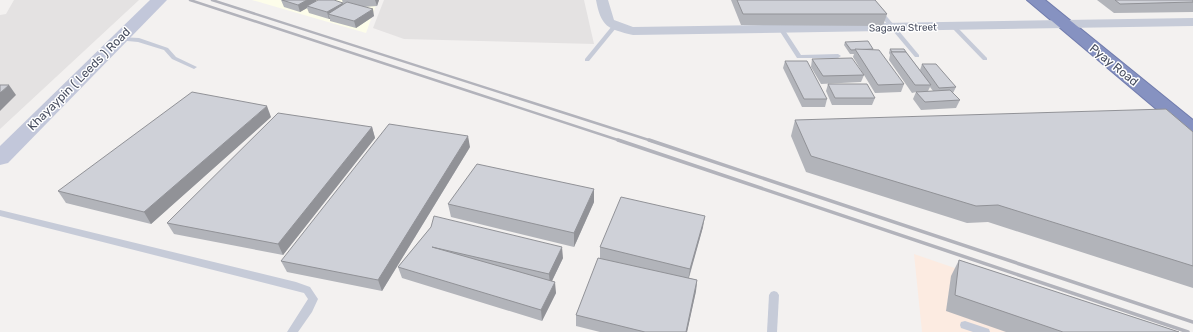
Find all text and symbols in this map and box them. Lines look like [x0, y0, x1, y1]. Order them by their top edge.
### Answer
street label: Sagawa Street [869, 21, 937, 35]
street label: Khayaypin ( Leeds ) Road [25, 25, 133, 133]
street label: Pyay Road [1087, 41, 1141, 89]

